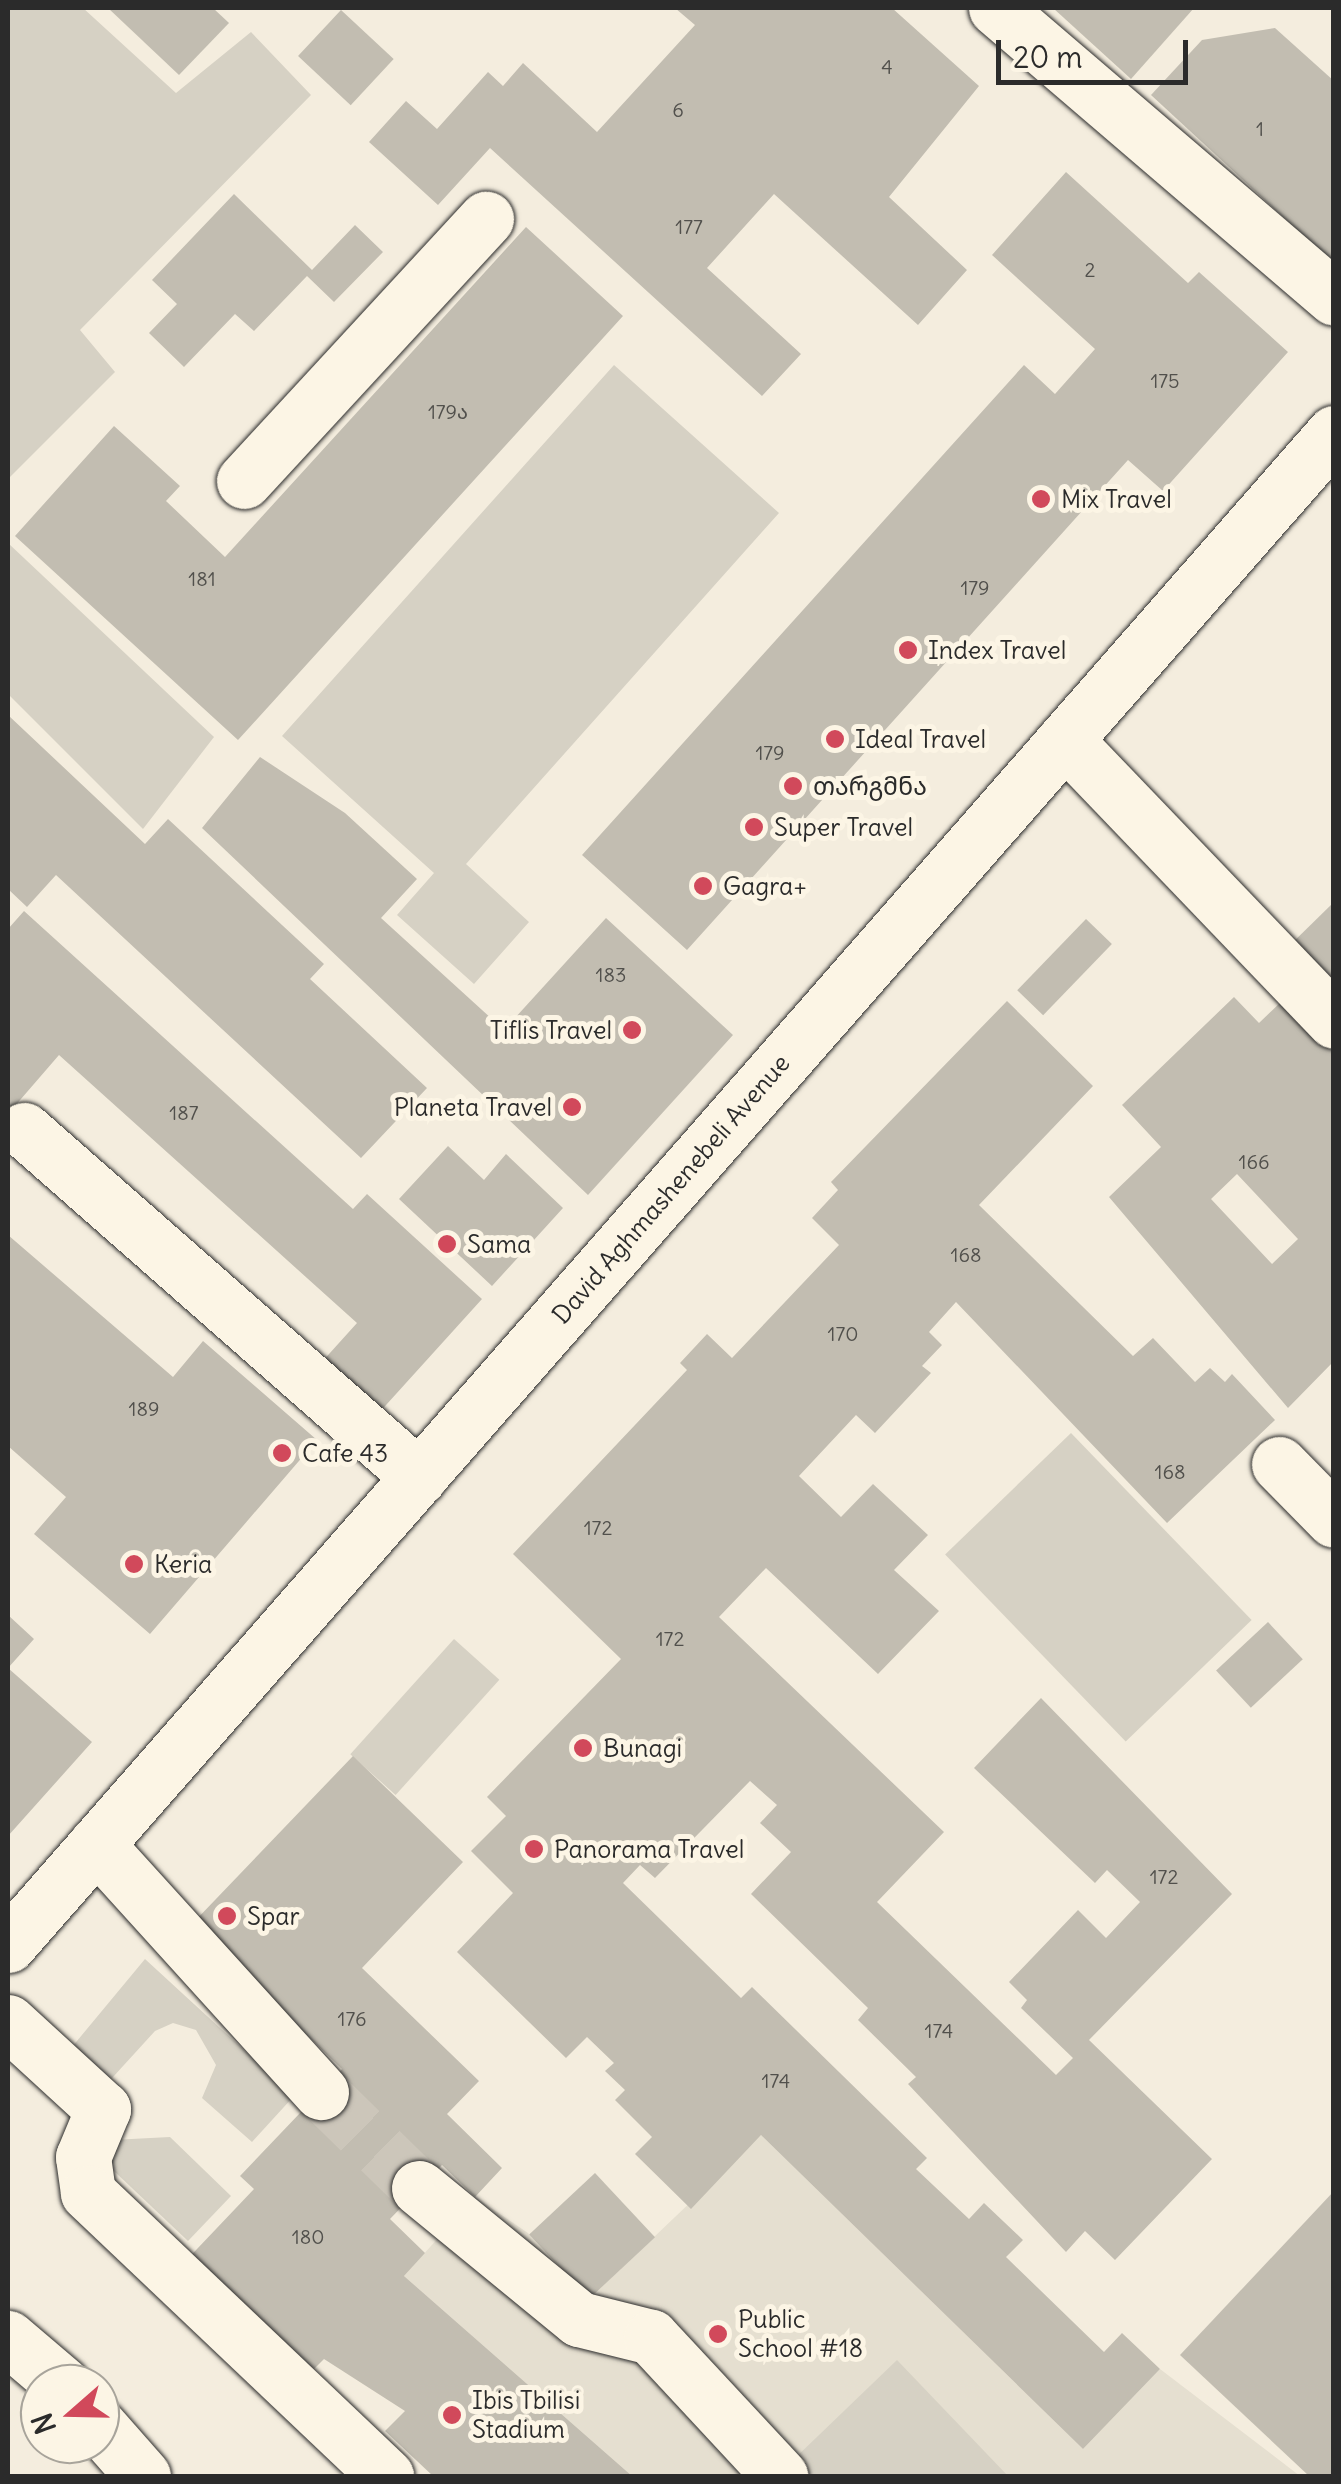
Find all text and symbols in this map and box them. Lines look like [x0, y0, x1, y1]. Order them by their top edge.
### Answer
scale bar [1001, 20, 1194, 82]
text: 20 m [1013, 38, 1083, 76]
house number: 4 [881, 54, 893, 78]
house number: 6 [672, 97, 684, 121]
house number: 1 [1256, 116, 1264, 140]
house number: 177 [675, 214, 703, 238]
house number: 2 [1085, 257, 1095, 281]
house number: 175 [1150, 368, 1180, 392]
house number: 179ა [428, 399, 468, 423]
place label: Mix Travel [1061, 484, 1172, 514]
marker: Mix Travel [1030, 488, 1052, 510]
house number: 181 [188, 566, 216, 590]
house number: 179 [960, 575, 990, 599]
place label: Index Travel [928, 635, 1066, 665]
marker: Index Travel [897, 639, 919, 661]
place label: Ideal Travel [855, 724, 986, 754]
marker: Ideal Travel [824, 728, 846, 750]
house number: 179 [755, 740, 785, 764]
place label: თარგმნა [813, 771, 927, 801]
marker: თარგმნა [782, 775, 804, 797]
place label: Super Travel [774, 812, 913, 842]
marker: Super Travel [743, 816, 765, 838]
place label: Gagra+ [723, 871, 807, 901]
marker: Gagra+ [692, 875, 714, 897]
house number: 183 [596, 962, 626, 986]
place label: Tiflis Travel [490, 1015, 612, 1045]
marker: Tiflis Travel [621, 1019, 643, 1041]
street label: David Aghmashenebeli Avenue [546, 1048, 796, 1330]
place label: Planeta Travel [394, 1092, 552, 1122]
marker: Planeta Travel [561, 1096, 583, 1118]
house number: 187 [169, 1100, 199, 1124]
house number: 166 [1238, 1149, 1270, 1173]
place label: Sama [467, 1229, 531, 1259]
marker: Sama [436, 1233, 458, 1255]
house number: 168 [951, 1242, 981, 1266]
house number: 170 [828, 1321, 858, 1345]
house number: 189 [129, 1396, 159, 1420]
place label: Cafe 43 [302, 1438, 388, 1468]
marker: Cafe 43 [271, 1442, 293, 1464]
house number: 168 [1155, 1459, 1185, 1483]
house number: 172 [584, 1515, 612, 1539]
place label: Keria [154, 1549, 212, 1579]
marker: Keria [123, 1553, 145, 1575]
house number: 172 [656, 1626, 684, 1650]
place label: Bunagi [603, 1733, 682, 1763]
marker: Bunagi [572, 1737, 594, 1759]
place label: Panorama Travel [554, 1834, 744, 1864]
marker: Panorama Travel [523, 1838, 545, 1860]
house number: 172 [1150, 1864, 1178, 1888]
place label: Spar [247, 1901, 300, 1931]
marker: Spar [216, 1905, 238, 1927]
house number: 176 [337, 2006, 367, 2030]
house number: 174 [925, 2018, 953, 2042]
house number: 174 [762, 2068, 790, 2092]
house number: 180 [292, 2224, 324, 2248]
place label: Public School #18 [738, 2305, 863, 2364]
marker: Public School #18 [707, 2323, 729, 2345]
north arrow [20, 2364, 120, 2464]
place label: Ibis Tbilisi Stadium [472, 2386, 580, 2445]
marker: Ibis Tbilisi Stadium [441, 2404, 463, 2426]
text: N [23, 2408, 64, 2439]

